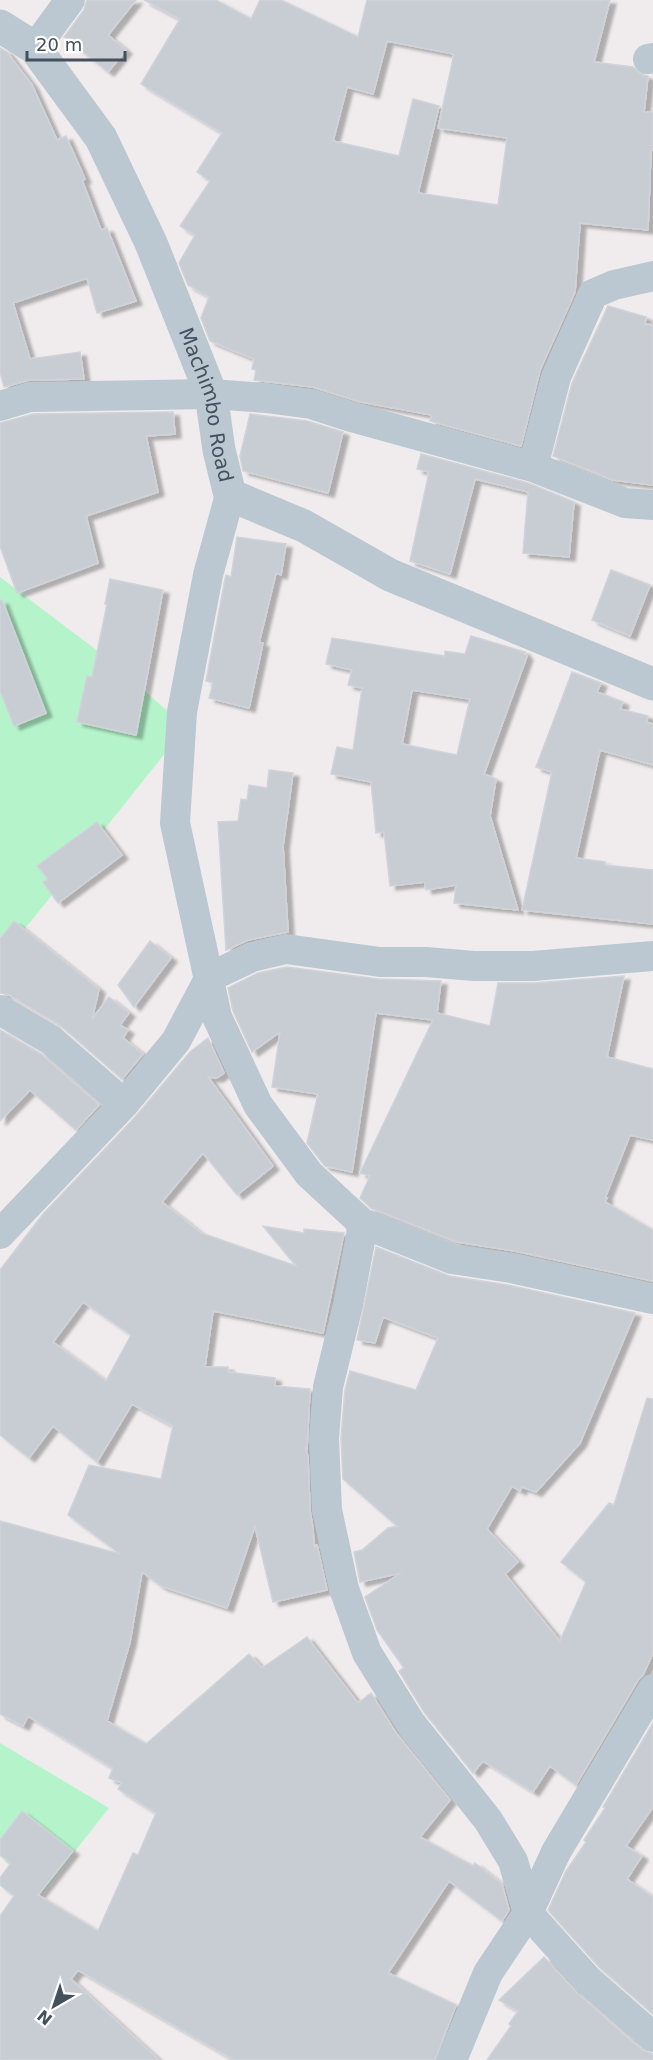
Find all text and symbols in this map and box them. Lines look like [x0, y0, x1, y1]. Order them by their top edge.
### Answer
scale bar [27, 24, 124, 62]
text: 20 m [36, 34, 82, 55]
street label: Machimbo Road [174, 324, 238, 485]
north arrow [24, 1976, 84, 2036]
text: N [34, 2006, 56, 2029]

